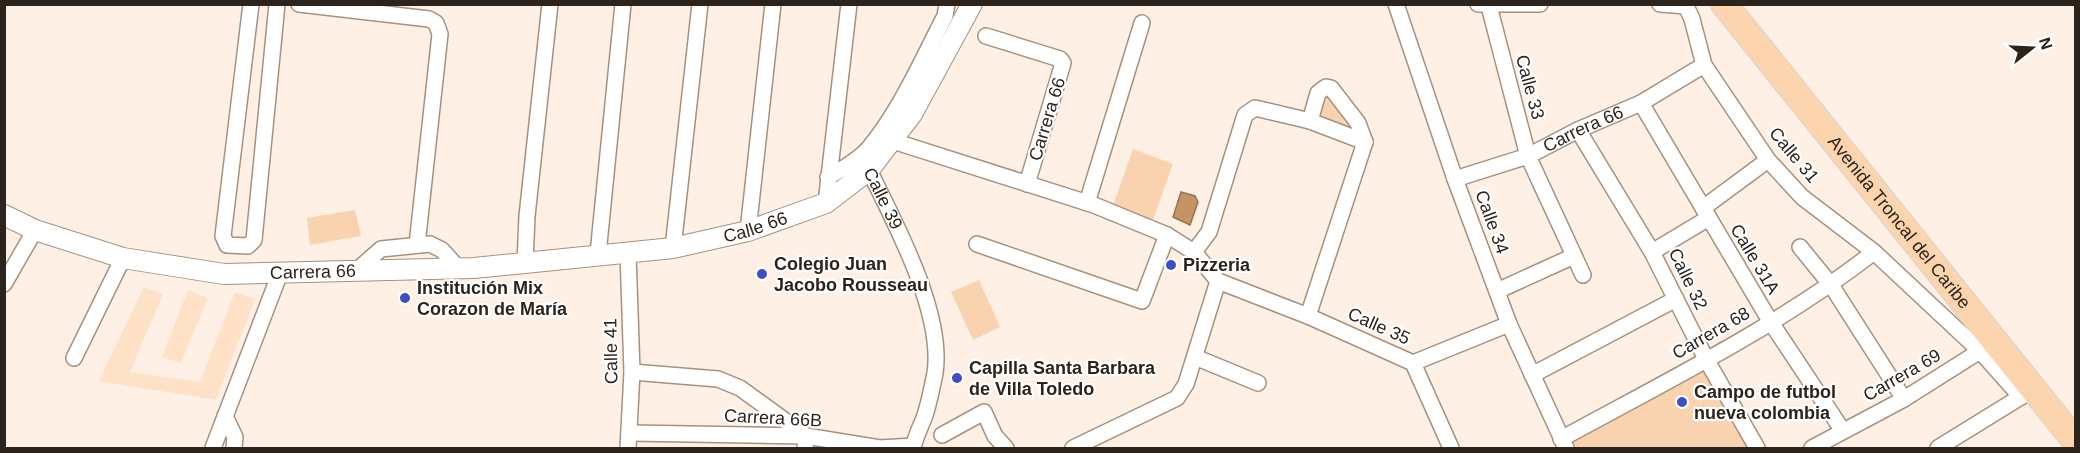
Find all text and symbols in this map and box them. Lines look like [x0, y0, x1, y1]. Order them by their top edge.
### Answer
north arrow [2002, 18, 2062, 78]
text: N [2036, 35, 2056, 52]
street label: Calle 33 [1512, 53, 1548, 121]
street label: Carrera 66 [1025, 75, 1069, 163]
street label: Carrera 66 [1540, 102, 1626, 156]
street label: Calle 31 [1765, 123, 1823, 187]
street label: Avenida Troncal del Caribe [1824, 132, 1975, 313]
street label: Calle 39 [860, 165, 907, 233]
street label: Calle 34 [1471, 188, 1513, 256]
street label: Calle 66 [721, 208, 790, 246]
street label: Calle 31A [1726, 220, 1784, 298]
street label: Calle 32 [1665, 245, 1711, 313]
place label: Colegio Juan Jacobo Rousseau [774, 254, 928, 295]
place label: Pizzeria [1183, 255, 1251, 275]
marker: Pizzeria [1164, 258, 1178, 272]
street label: Carrera 66 [270, 261, 356, 283]
marker: Colegio Juan Jacobo Rousseau [755, 267, 769, 281]
place label: Institución Mix Corazon de María [417, 278, 568, 319]
marker: Institución Mix Corazon de María [398, 291, 412, 305]
street label: Calle 35 [1345, 303, 1413, 349]
street label: Carrera 68 [1669, 303, 1753, 363]
street label: Calle 41 [600, 318, 622, 384]
street label: Carrera 69 [1860, 345, 1944, 405]
place label: Capilla Santa Barbara de Villa Toledo [969, 358, 1156, 399]
marker: Capilla Santa Barbara de Villa Toledo [950, 371, 964, 385]
place label: Campo de futbol nueva colombia [1694, 382, 1836, 423]
marker: Campo de futbol nueva colombia [1675, 395, 1689, 409]
street label: Carrera 66B [724, 405, 822, 431]

